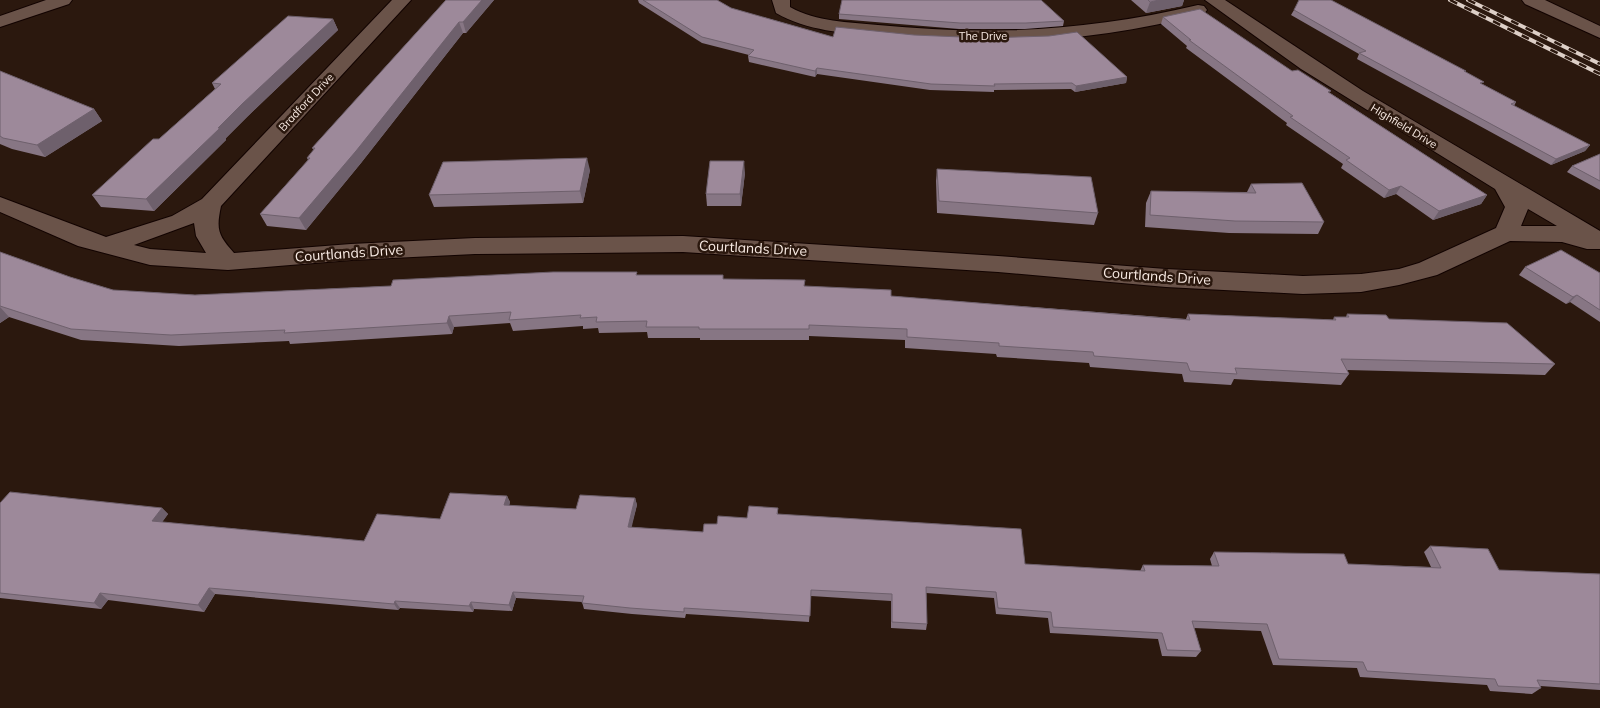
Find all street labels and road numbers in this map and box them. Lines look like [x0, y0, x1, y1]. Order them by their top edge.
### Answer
street label: The Drive [959, 29, 1007, 43]
street label: Bradford Drive [275, 70, 337, 134]
street label: Highfield Drive [1368, 101, 1440, 151]
street label: Courtlands Drive [698, 236, 808, 260]
street label: Courtlands Drive [294, 240, 404, 266]
street label: Courtlands Drive [1102, 263, 1212, 289]

